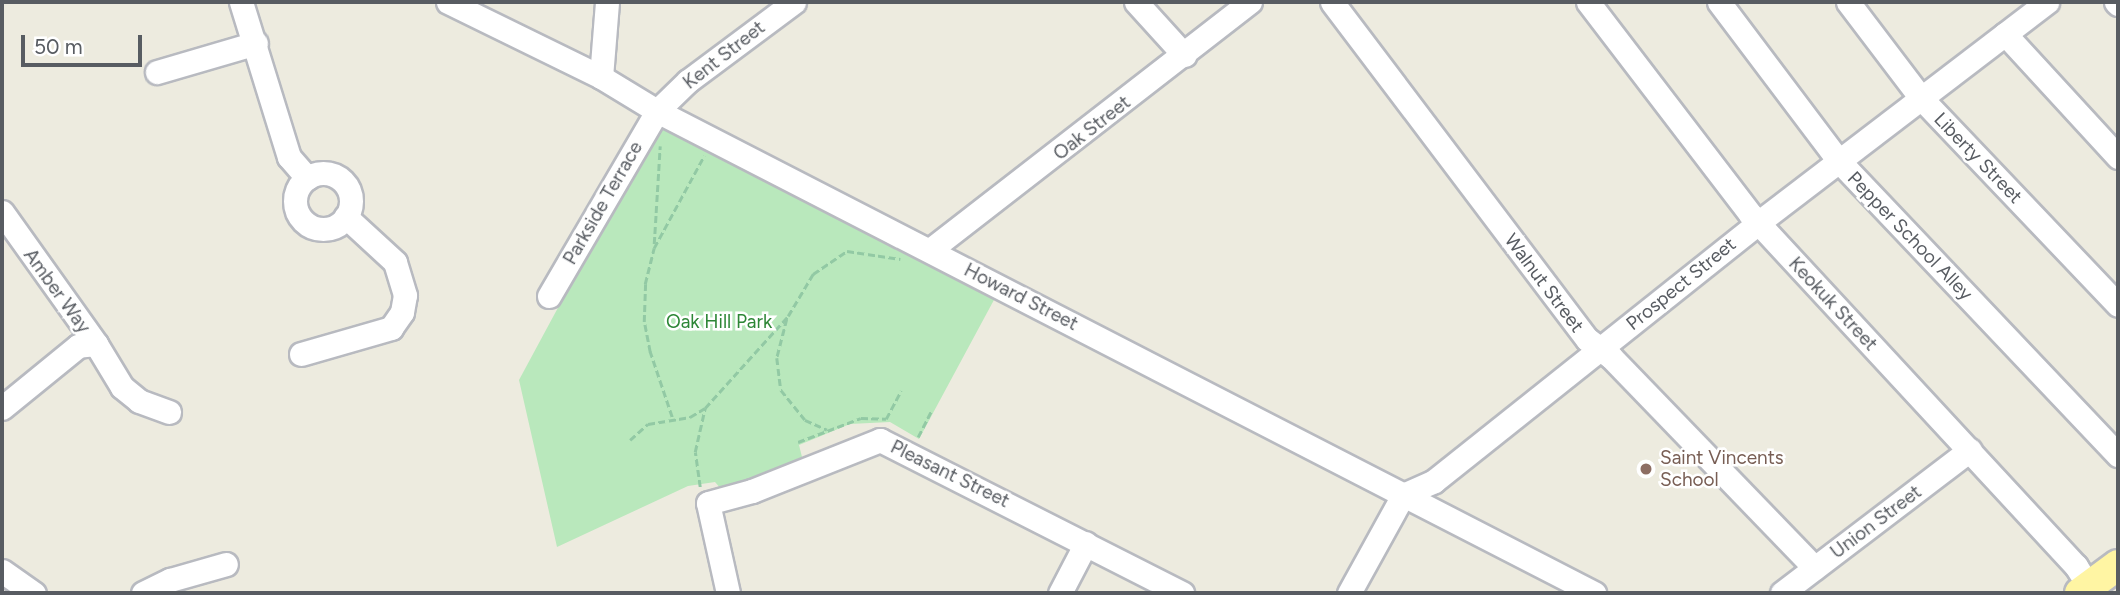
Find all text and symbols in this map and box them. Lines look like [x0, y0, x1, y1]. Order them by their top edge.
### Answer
street label: Kent Street [679, 16, 769, 94]
scale bar [24, 21, 145, 65]
text: 50 m [34, 34, 83, 59]
street label: Oak Street [1049, 91, 1135, 165]
street label: Liberty Street [1929, 108, 2027, 208]
street label: Parkside Terrace [559, 137, 647, 269]
street label: Pepper School Alley [1843, 167, 1977, 305]
street label: Walnut Street [1500, 229, 1588, 337]
street label: Prospect Street [1622, 233, 1740, 335]
street label: Amber Way [19, 244, 95, 338]
street label: Keokuk Street [1784, 252, 1882, 356]
street label: Howard Street [960, 259, 1082, 335]
park label: Oak Hill Park [666, 311, 772, 333]
street label: Pleasant Street [887, 435, 1013, 513]
place label: Saint Vincents School [1660, 447, 1784, 491]
marker: Saint Vincents School [1638, 461, 1654, 477]
street label: Union Street [1826, 480, 1926, 564]

